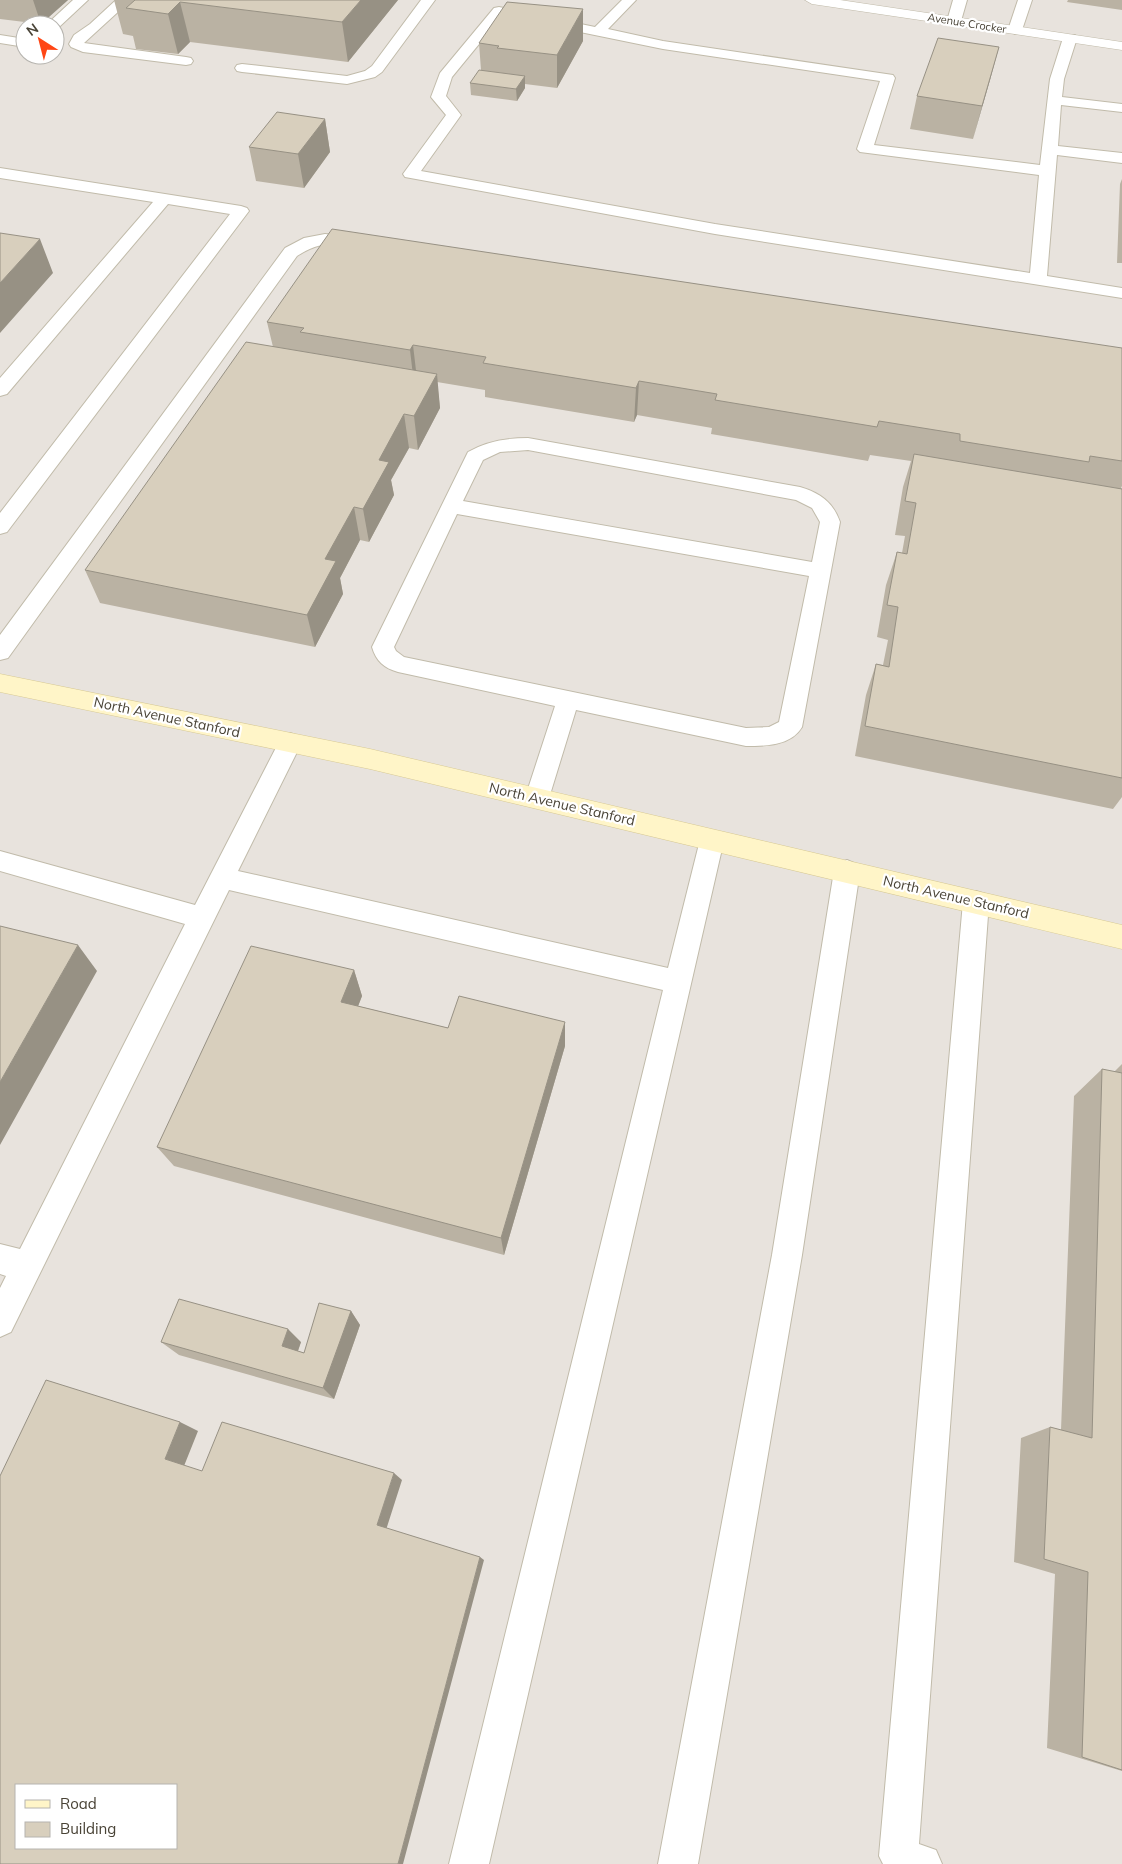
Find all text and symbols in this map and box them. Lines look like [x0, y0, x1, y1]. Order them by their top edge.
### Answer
street label: Avenue Crocker [926, 10, 1008, 36]
north arrow [15, 15, 65, 65]
text: N [23, 19, 42, 40]
street label: North Avenue Stanford [92, 693, 242, 741]
street label: North Avenue Stanford [487, 778, 637, 830]
street label: North Avenue Stanford [881, 871, 1031, 923]
legend [15, 1784, 178, 1849]
text: Road [60, 1794, 97, 1813]
text: Building [60, 1819, 116, 1838]

